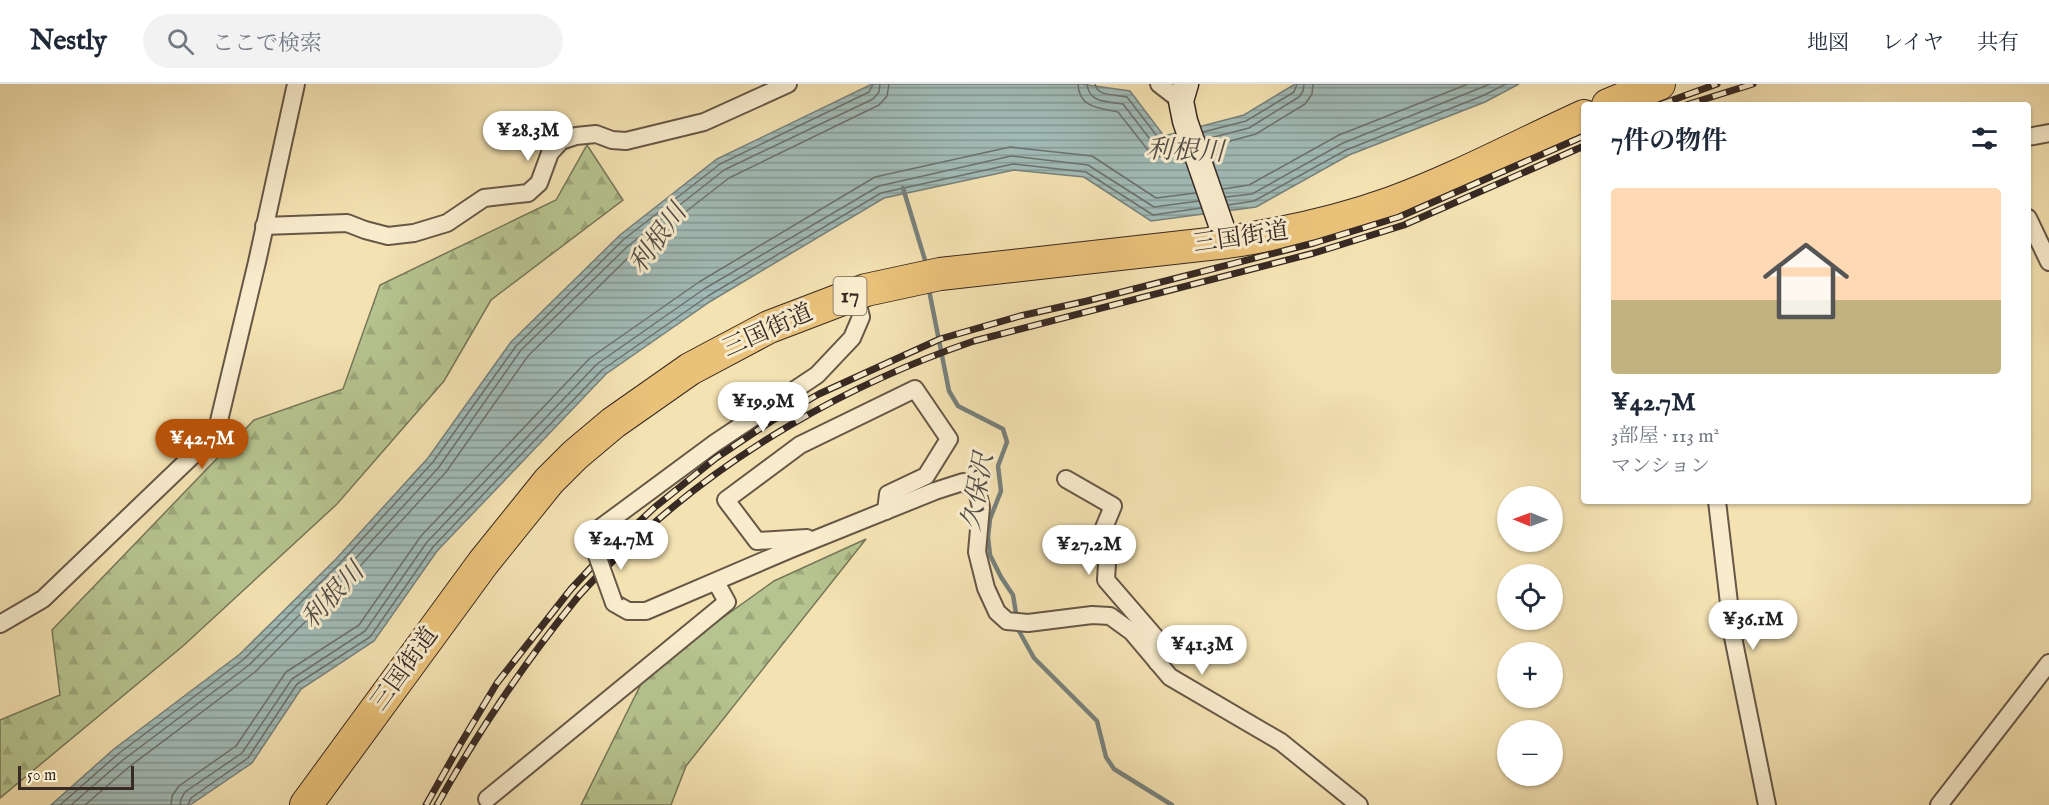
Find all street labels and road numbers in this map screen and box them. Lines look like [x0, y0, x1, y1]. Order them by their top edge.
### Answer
street label: 三国街道 [1191, 216, 1291, 260]
road number: 17 [834, 277, 866, 315]
street label: 三国街道 [718, 297, 818, 365]
street label: 三国街道 [364, 621, 446, 717]

